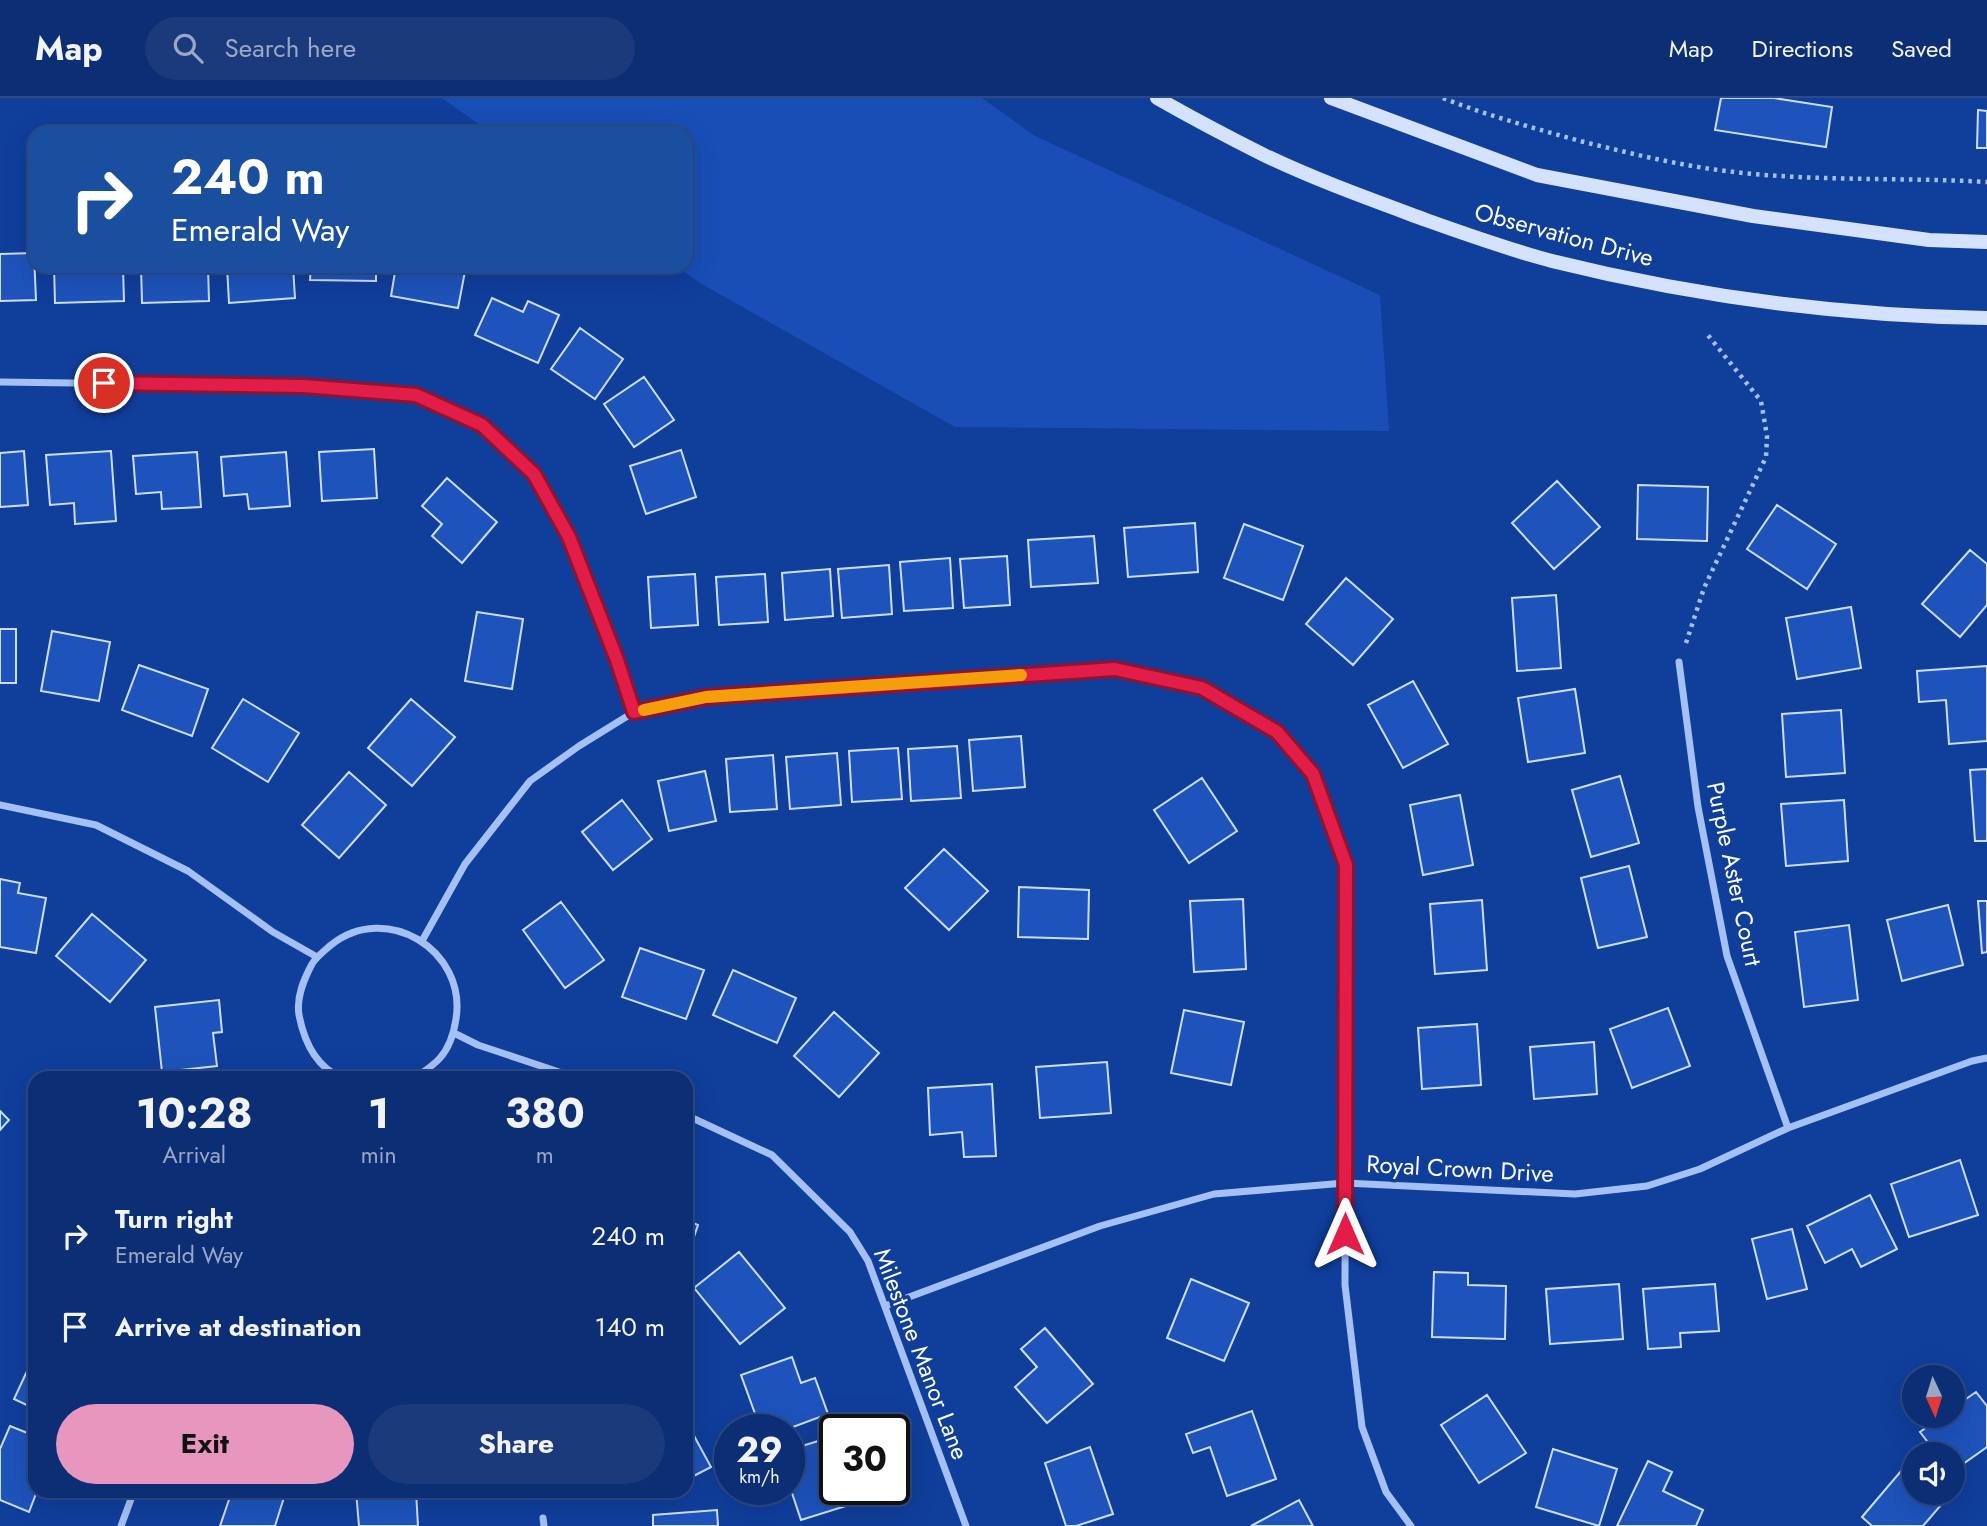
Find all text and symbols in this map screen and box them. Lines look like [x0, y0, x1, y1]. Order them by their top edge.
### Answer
search box [145, 17, 635, 80]
text: Map [35, 25, 103, 72]
icon: search [169, 29, 207, 67]
text: Search here [225, 29, 356, 67]
text: Map [1669, 31, 1714, 66]
text: Directions [1752, 31, 1853, 66]
text: Saved [1891, 31, 1952, 66]
text: 240 m [171, 142, 325, 212]
icon: right [56, 154, 147, 245]
street label: Observation Drive [1471, 194, 1658, 275]
text: Emerald Way [171, 207, 349, 253]
pin [74, 353, 134, 413]
icon: arrive [85, 364, 123, 402]
street label: Purple Aster Court [1698, 779, 1771, 969]
text: 10:28 [136, 1083, 253, 1144]
text: 1 [368, 1083, 389, 1144]
text: 380 [505, 1083, 585, 1144]
text: Arrival [163, 1138, 226, 1172]
text: min [361, 1138, 397, 1172]
text: m [536, 1138, 554, 1172]
street label: Royal Crown Drive [1365, 1146, 1555, 1191]
position arrow [1308, 1197, 1382, 1271]
text: Turn right [115, 1200, 233, 1238]
icon: right [56, 1217, 94, 1255]
text: 240 m [591, 1217, 665, 1255]
text: Emerald Way [115, 1238, 243, 1272]
street label: Milestone Manor Lane [865, 1243, 978, 1465]
icon: arrive [56, 1308, 94, 1346]
text: Arrive at destination [115, 1308, 362, 1346]
text: 140 m [594, 1308, 665, 1346]
north arrow [1902, 1365, 1965, 1428]
map controls [1902, 1365, 1965, 1505]
button: Exit [56, 1404, 354, 1484]
button: Share [368, 1404, 665, 1484]
speed limit sign: 30 [819, 1414, 910, 1505]
text: 29 [736, 1425, 783, 1475]
button: sound [1902, 1442, 1965, 1505]
text: km/h [739, 1464, 780, 1490]

